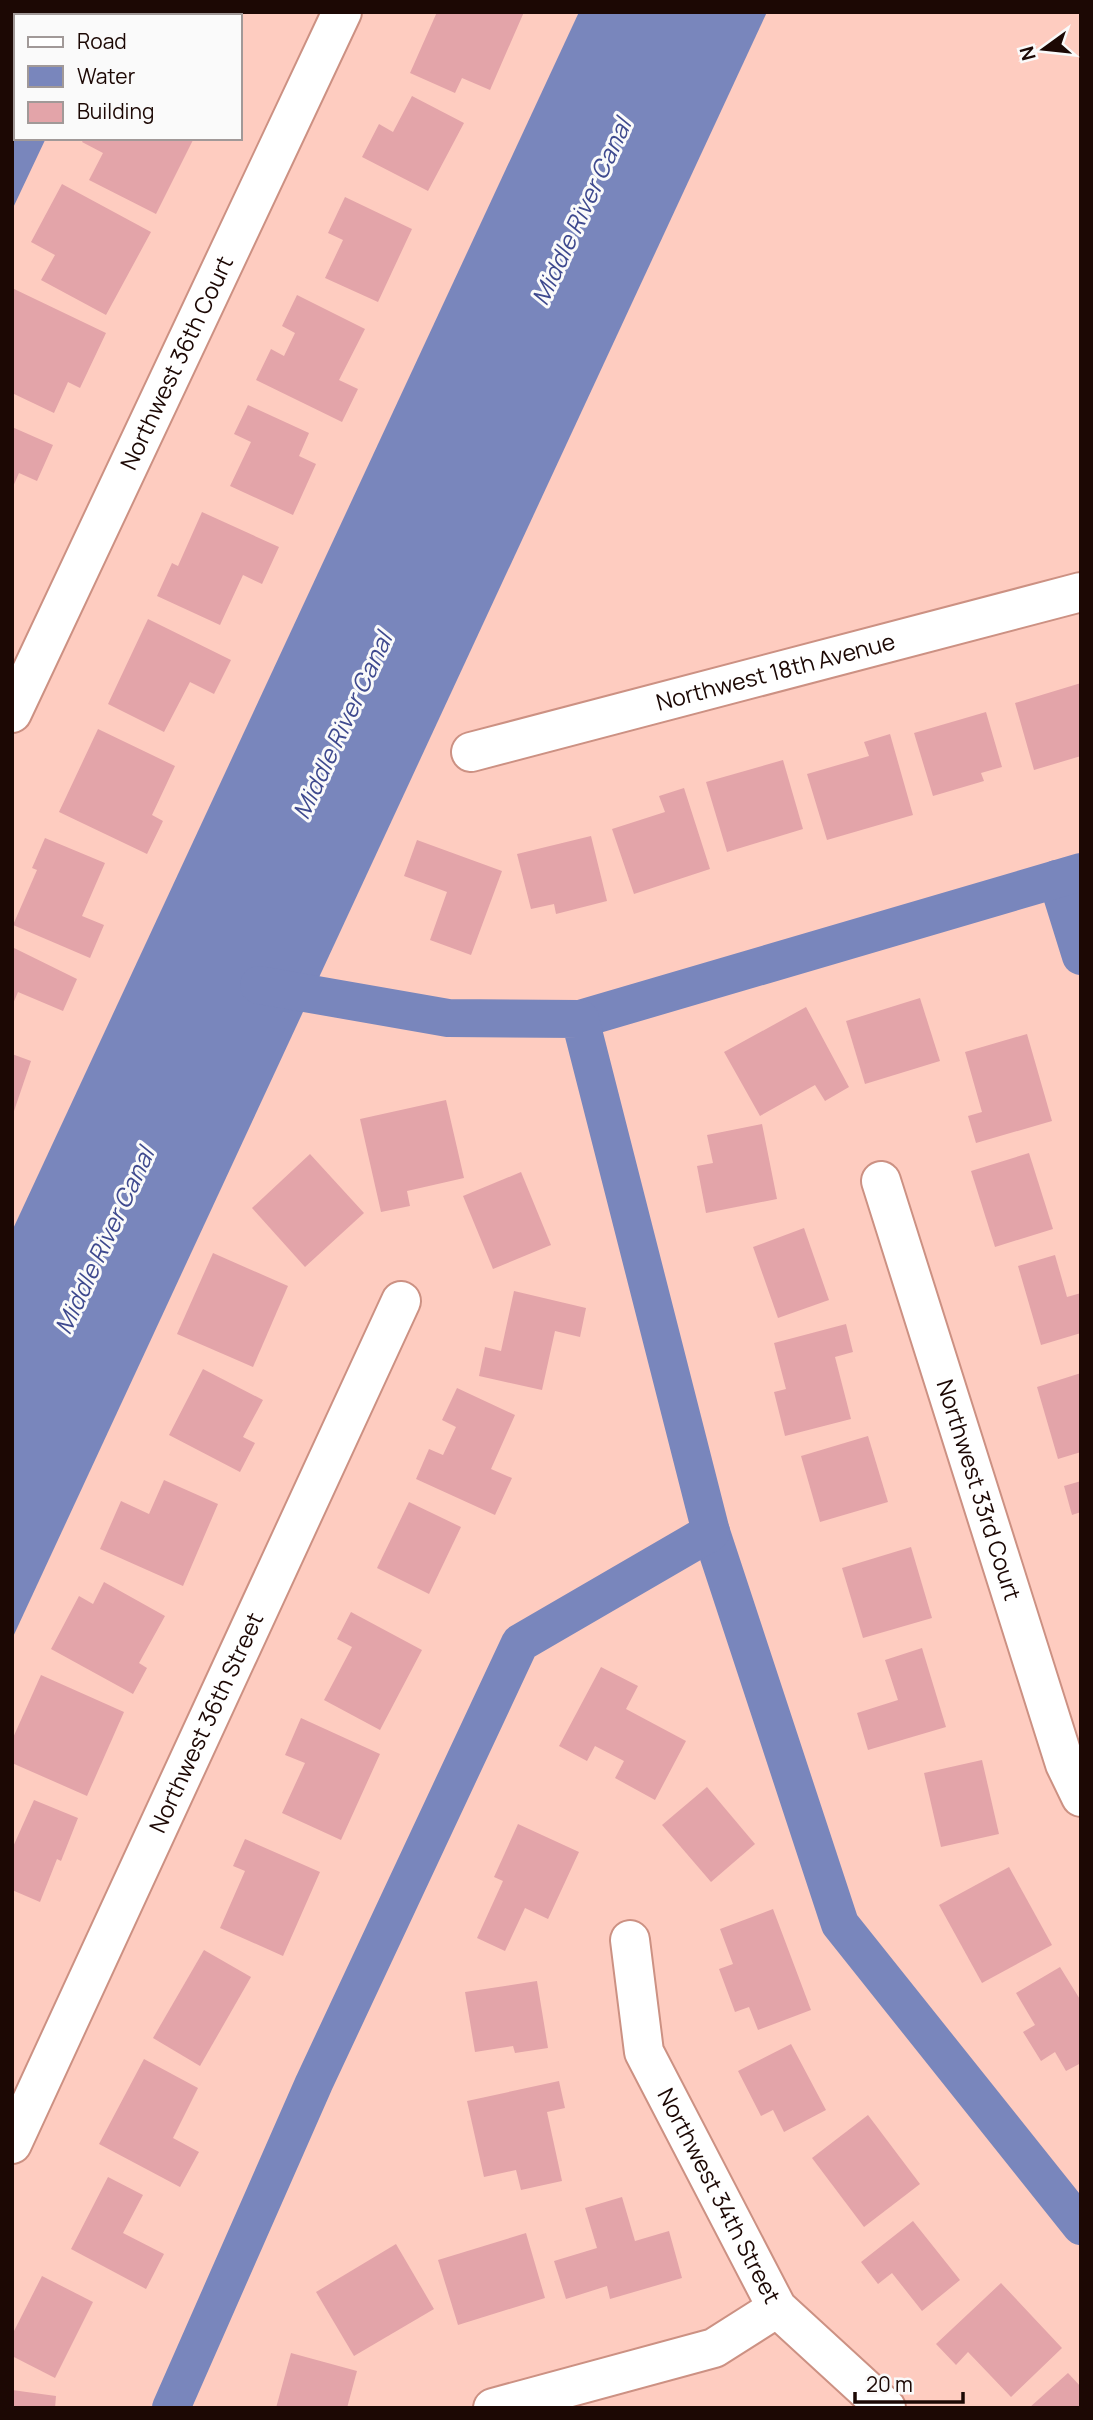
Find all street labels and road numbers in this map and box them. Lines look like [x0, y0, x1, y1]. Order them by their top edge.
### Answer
street label: Northwest 36th Court [112, 250, 240, 475]
street label: Northwest 18th Avenue [653, 624, 898, 718]
street label: Northwest 33rd Court [930, 1375, 1029, 1604]
street label: Northwest 36th Street [141, 1607, 270, 1838]
street label: Northwest 34th Street [650, 2082, 789, 2309]

